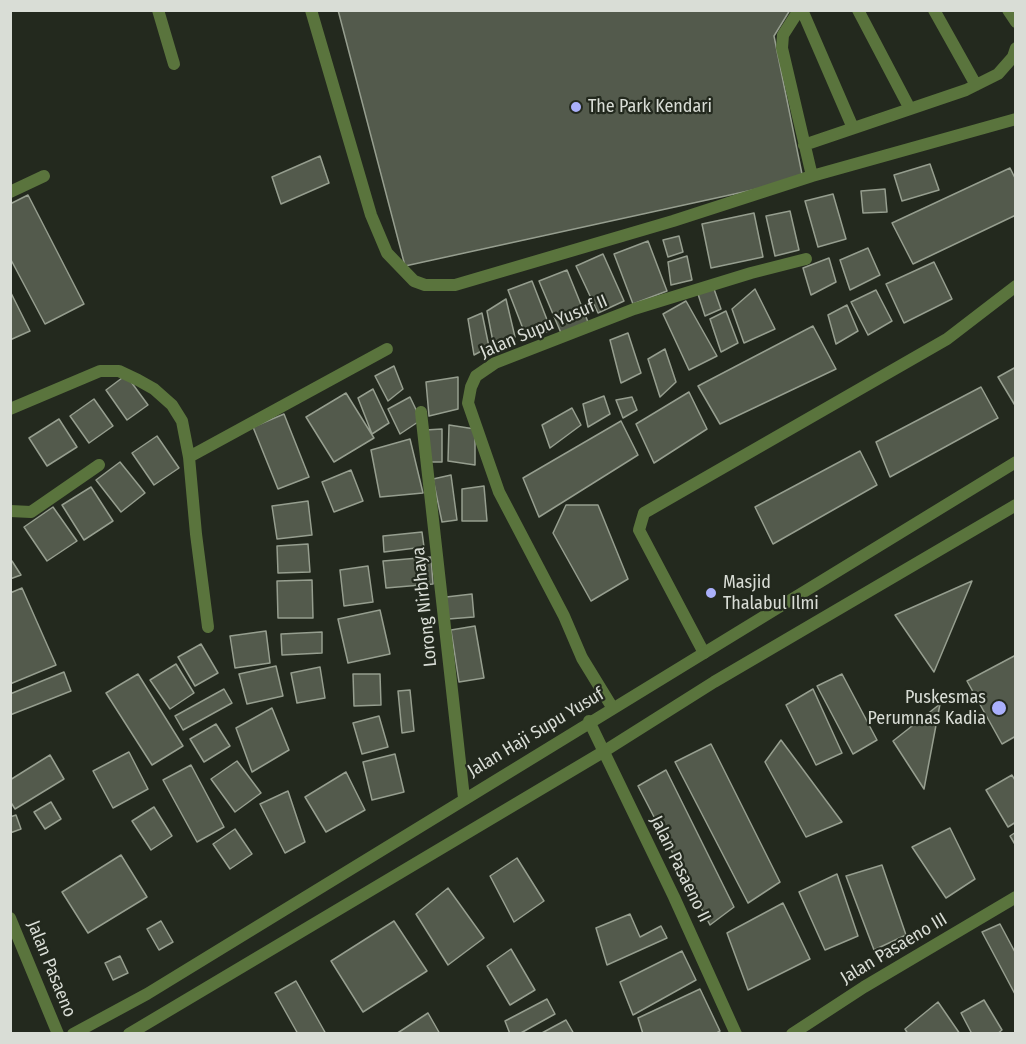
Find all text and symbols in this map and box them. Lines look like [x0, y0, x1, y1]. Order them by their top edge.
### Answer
place label: The Park Kendari [588, 96, 712, 118]
marker: The Park Kendari [569, 100, 583, 114]
street label: Jalan Supu Yusuf II [477, 290, 611, 364]
street label: Lorong Nirbhaya [408, 546, 442, 668]
place label: Masjid Thalabul Ilmi [723, 572, 819, 614]
marker: Masjid Thalabul Ilmi [704, 586, 718, 600]
street label: Jalan Haji Supu Yusuf [464, 684, 608, 782]
place label: Puskesmas Perumnas Kadia [867, 687, 986, 730]
marker: Puskesmas Perumnas Kadia [990, 699, 1008, 717]
street label: Jalan Pasaeno II [645, 812, 715, 926]
street label: Jalan Pasaeno III [837, 909, 951, 989]
street label: Jalan Pasaeno [22, 918, 80, 1020]

